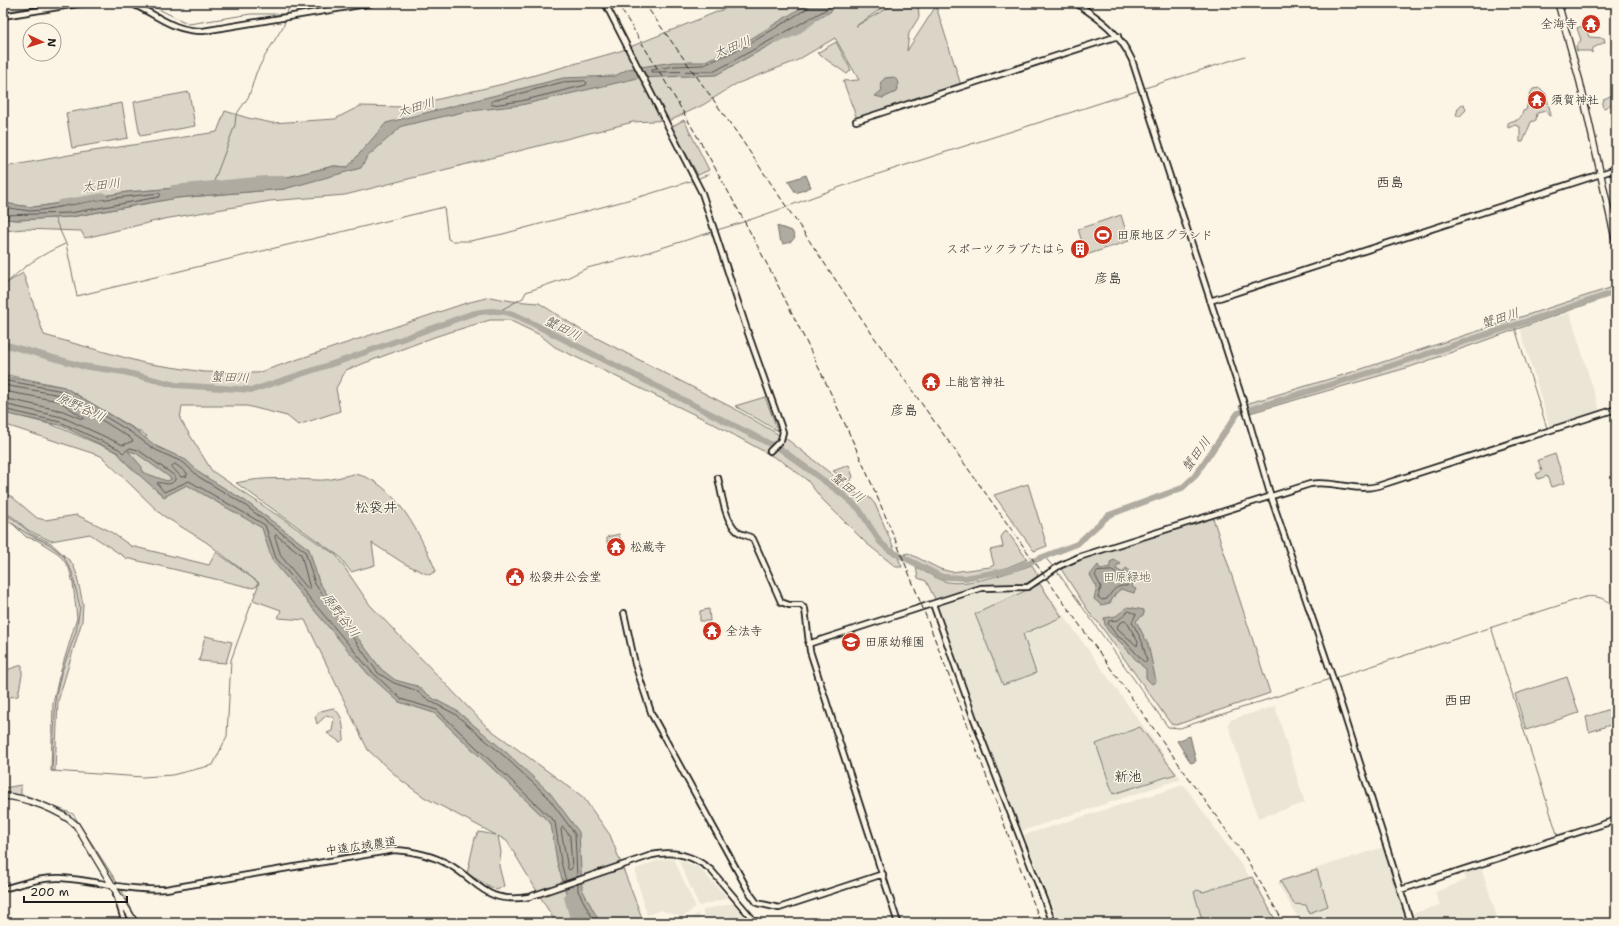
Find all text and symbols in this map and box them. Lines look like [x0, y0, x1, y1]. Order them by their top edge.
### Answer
temple icon: 全海寺 [1580, 13, 1602, 35]
place label: 全海寺 [1541, 16, 1577, 32]
north arrow [22, 22, 62, 62]
water label: 太田川 [711, 32, 753, 62]
text: N [44, 38, 59, 48]
temple icon: 須賀神社 [1526, 89, 1548, 111]
place label: 須賀神社 [1551, 92, 1599, 108]
water label: 太田川 [395, 93, 437, 121]
district label: 西島 [1376, 173, 1404, 191]
water label: 太田川 [81, 174, 121, 196]
sports icon: 田原地区グランド [1092, 224, 1114, 246]
place label: 田原地区グランド [1117, 227, 1213, 243]
building icon: スポーツクラブたはら [1069, 238, 1091, 260]
place label: スポーツクラブたはら [946, 241, 1066, 257]
district label: 彦島 [1094, 269, 1122, 287]
water label: 蟹田川 [1479, 304, 1521, 332]
water label: 蟹田川 [542, 312, 584, 344]
water label: 蟹田川 [210, 367, 250, 387]
temple icon: 上能宮神社 [920, 371, 942, 393]
place label: 上能宮神社 [945, 374, 1005, 390]
water label: 原野谷川 [54, 388, 108, 426]
district label: 彦島 [890, 401, 918, 419]
water label: 蟹田川 [1178, 433, 1214, 475]
water label: 蟹田川 [828, 468, 868, 506]
district label: 松袋井 [355, 498, 397, 516]
temple icon: 松蔵寺 [605, 536, 627, 558]
place label: 松蔵寺 [630, 539, 666, 555]
public building icon: 松袋井公会堂 [504, 566, 526, 588]
place label: 松袋井公会堂 [529, 569, 601, 585]
park label: 田原緑地 [1103, 569, 1151, 585]
water label: 原野谷川 [319, 589, 363, 641]
temple icon: 全法寺 [701, 620, 723, 642]
place label: 全法寺 [726, 623, 762, 639]
school or university icon: 田原幼稚園 [840, 631, 862, 653]
place label: 田原幼稚園 [865, 634, 925, 650]
district label: 西田 [1444, 691, 1472, 709]
district label: 新池 [1114, 767, 1142, 785]
street label: 中遠広域農道 [324, 833, 398, 859]
scale bar [24, 878, 127, 904]
text: 200 m [30, 884, 69, 900]

